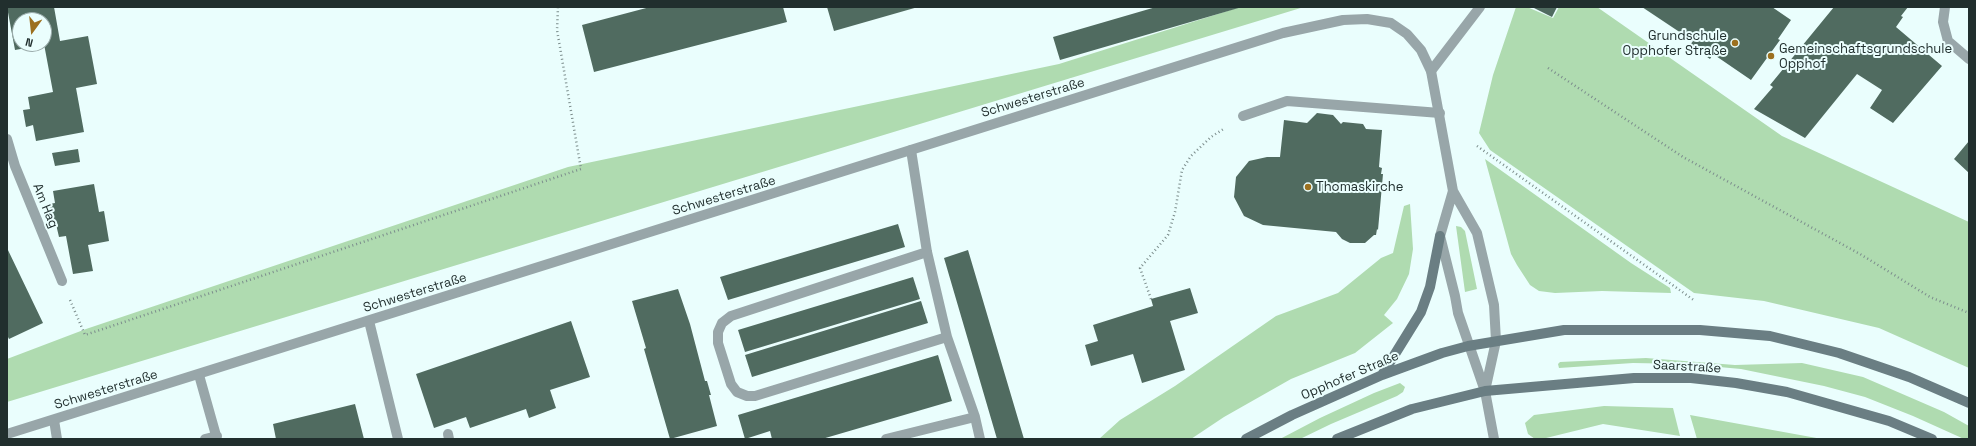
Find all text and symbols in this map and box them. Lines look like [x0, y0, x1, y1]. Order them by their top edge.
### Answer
north arrow [12, 12, 52, 52]
place label: Grundschule Opphofer Straße [1622, 28, 1727, 59]
text: N [24, 35, 35, 50]
marker: Grundschule Opphofer Straße [1730, 38, 1740, 48]
place label: Gemeinschaftsgrundschule Opphof [1779, 41, 1952, 72]
marker: Gemeinschaftsgrundschule Opphof [1766, 51, 1776, 61]
street label: Schwesterstraße [979, 75, 1087, 121]
street label: Schwesterstraße [670, 173, 778, 219]
place label: Thomaskirche [1316, 179, 1403, 195]
street label: Am Hag [29, 181, 61, 231]
marker: Thomaskirche [1303, 182, 1313, 192]
street label: Schwesterstraße [361, 270, 469, 316]
street label: Opphofer Straße [1299, 348, 1401, 404]
street label: Saarstraße [1652, 357, 1722, 377]
street label: Schwesterstraße [52, 367, 160, 413]

